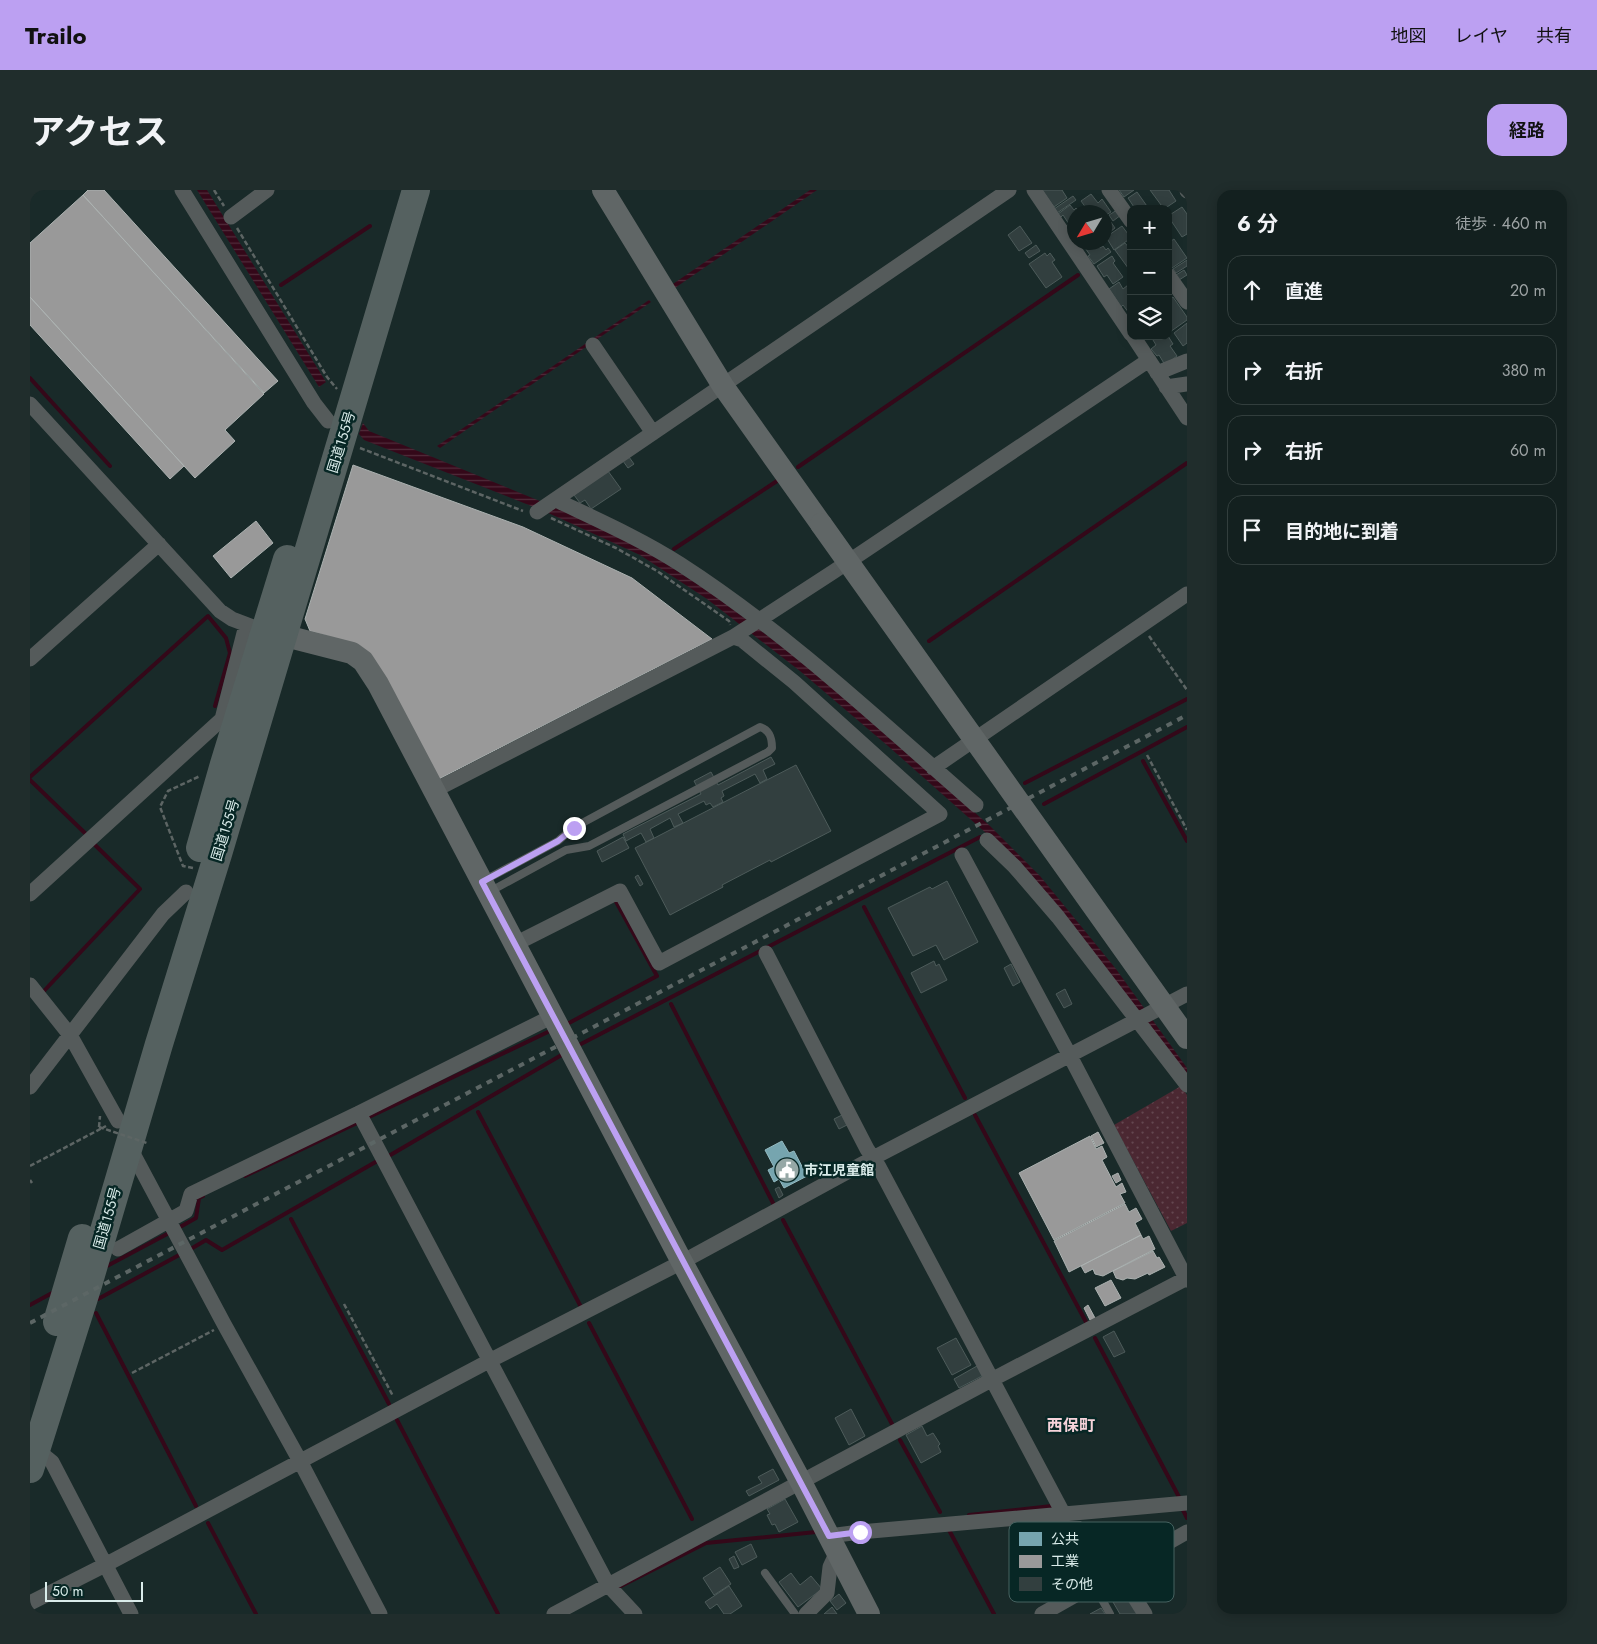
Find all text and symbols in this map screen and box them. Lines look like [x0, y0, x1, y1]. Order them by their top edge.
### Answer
text: Trailo [25, 18, 87, 53]
text: 地図 [1391, 23, 1427, 49]
text: レイヤ [1455, 23, 1508, 49]
text: 共有 [1536, 23, 1572, 49]
button: 経路 [1487, 104, 1567, 156]
text: アクセス [30, 107, 168, 157]
north arrow [1067, 205, 1112, 250]
map controls [1127, 205, 1172, 340]
button: + [1127, 205, 1172, 250]
text: 6 分 [1237, 209, 1278, 239]
text: 徒歩 · 460 m [1455, 212, 1547, 235]
button: − [1127, 250, 1172, 295]
icon: ahead [1238, 276, 1266, 304]
text: 直進 [1285, 278, 1323, 305]
text: 20 m [1510, 279, 1546, 302]
button: layers [1127, 295, 1172, 340]
icon: right [1238, 356, 1266, 384]
text: 右折 [1285, 358, 1323, 385]
text: 380 m [1502, 359, 1546, 382]
street label: 国道155号 [322, 408, 360, 476]
icon: right [1238, 436, 1266, 464]
text: 右折 [1285, 438, 1323, 465]
text: 60 m [1510, 439, 1546, 462]
icon: arrive [1238, 516, 1266, 544]
text: 目的地に到着 [1285, 518, 1399, 545]
street label: 国道155号 [206, 796, 244, 864]
route end [563, 817, 586, 840]
public building icon: 市江児童館 [774, 1157, 800, 1183]
place label: 市江児童館 [804, 1160, 874, 1180]
street label: 国道155号 [89, 1184, 125, 1252]
district label: 西保町 [1047, 1414, 1095, 1437]
route start [849, 1521, 872, 1544]
legend [1009, 1522, 1174, 1602]
text: 公共 [1051, 1529, 1079, 1549]
text: 工業 [1051, 1551, 1079, 1571]
text: その他 [1051, 1574, 1093, 1594]
scale bar [45, 1579, 142, 1602]
text: 50 m [52, 1581, 83, 1601]

